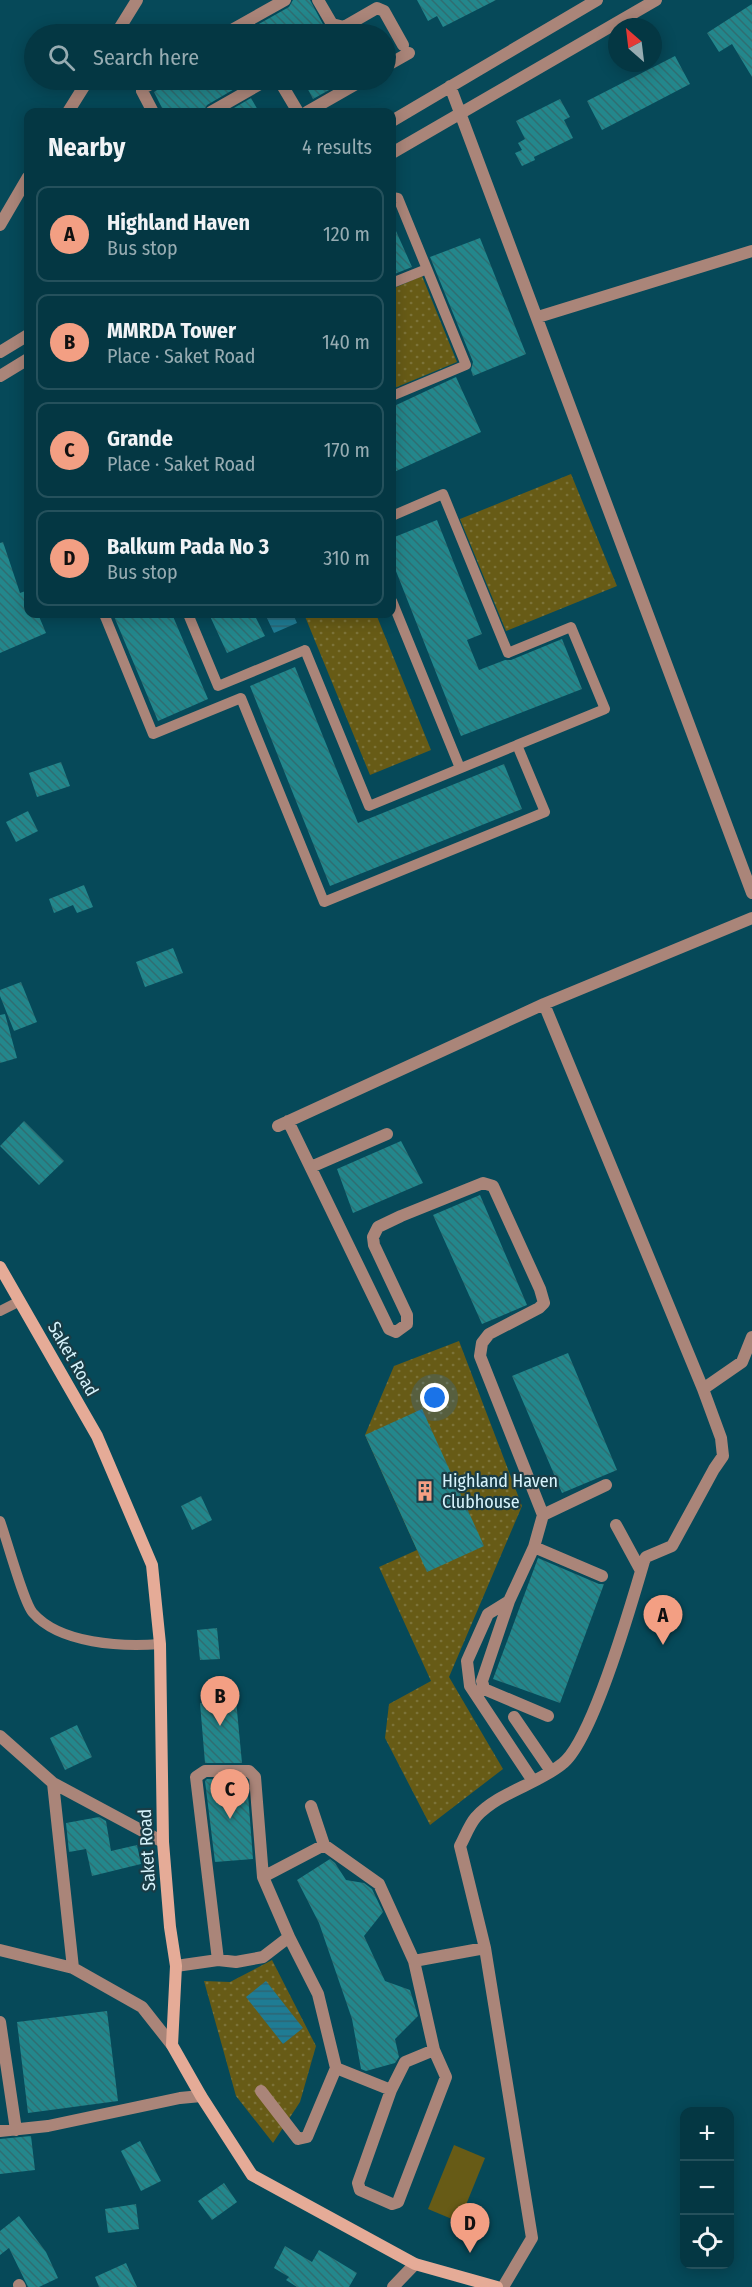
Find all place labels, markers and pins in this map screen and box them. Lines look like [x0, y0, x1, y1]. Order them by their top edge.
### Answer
place label: Highland Haven Clubhouse [442, 1470, 558, 1513]
building icon: Highland Haven Clubhouse [413, 1479, 437, 1503]
pin: A [644, 1596, 682, 1645]
pin: B [200, 1676, 240, 1726]
pin: C [210, 1770, 250, 1819]
pin: D [450, 2204, 490, 2253]

